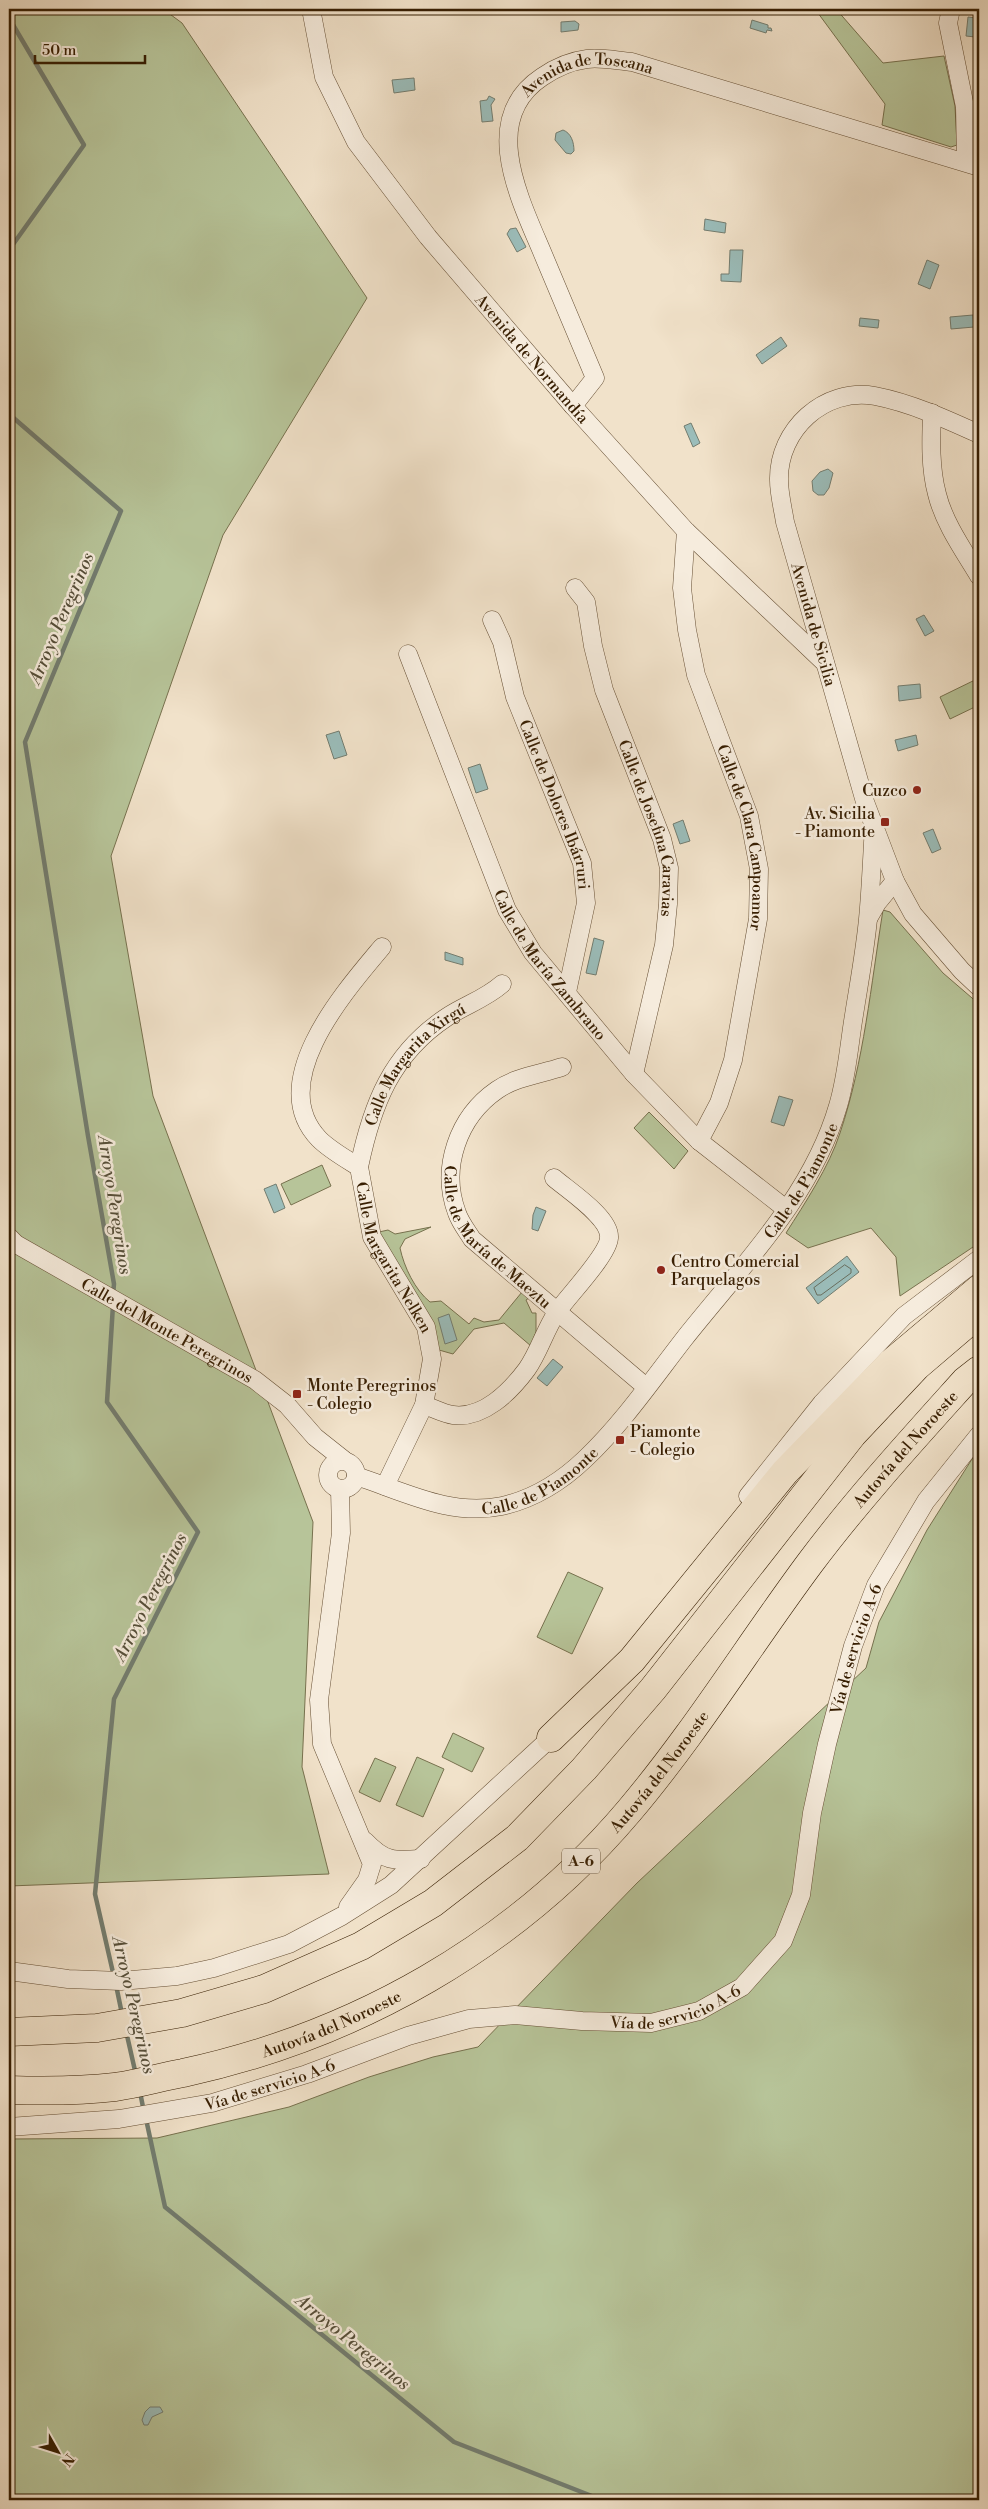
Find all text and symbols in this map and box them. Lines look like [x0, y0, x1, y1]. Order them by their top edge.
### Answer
scale bar [35, 32, 145, 64]
text: 50 m [42, 41, 76, 60]
street label: Avenida de Toscana [516, 49, 656, 102]
street label: Avenida de Normandía [470, 290, 593, 428]
water label: Arroyo Peregrinos [23, 549, 100, 689]
street label: Avenida de Sicilia [786, 559, 841, 690]
street label: Calle de Dolores Ibárruri [514, 717, 594, 890]
street label: Calle de Josefina Caravias [613, 737, 678, 918]
street label: Calle de Clara Campoamor [712, 742, 769, 933]
place label: Cuzco [862, 781, 907, 801]
marker: Cuzco [911, 784, 923, 796]
place label: Av. Sicilia - Piamonte [795, 804, 876, 842]
marker: Av. Sicilia - Piamonte [879, 816, 891, 828]
street label: Calle de María Zambrano [489, 887, 611, 1045]
street label: Calle Margarita Xirgú [361, 999, 469, 1128]
street label: Calle de Piamonte [760, 1120, 843, 1243]
water label: Arroyo Peregrinos [92, 1132, 137, 1276]
street label: Calle de María de Maeztu [439, 1165, 555, 1313]
street label: Calle Margarita Nelken [351, 1180, 436, 1337]
place label: Centro Comercial Parquelagos [671, 1252, 800, 1290]
marker: Centro Comercial Parquelagos [655, 1264, 667, 1276]
street label: Calle del Monte Peregrinos [77, 1274, 256, 1388]
place label: Monte Peregrinos - Colegio [307, 1376, 436, 1414]
street label: Autovía del Noroeste [848, 1387, 963, 1513]
marker: Monte Peregrinos - Colegio [291, 1388, 303, 1400]
place label: Piamonte - Colegio [630, 1422, 700, 1460]
marker: Piamonte - Colegio [614, 1434, 626, 1446]
street label: Calle de Piamonte [481, 1443, 603, 1520]
water label: Arroyo Peregrinos [107, 1529, 193, 1667]
street label: Vía de servicio A-6 [826, 1581, 887, 1718]
street label: Autovía del Noroeste [605, 1707, 714, 1838]
road number: A-6 [562, 1848, 600, 1874]
water label: Arroyo Peregrinos [106, 1932, 161, 2076]
street label: Vía de servicio A-6 [609, 1981, 745, 2034]
street label: Autovía del Noroeste [258, 1986, 405, 2063]
street label: Vía de servicio A-6 [202, 2055, 338, 2115]
water label: Arroyo Peregrinos [289, 2288, 415, 2396]
north arrow [32, 2426, 82, 2476]
text: N [57, 2450, 78, 2470]

